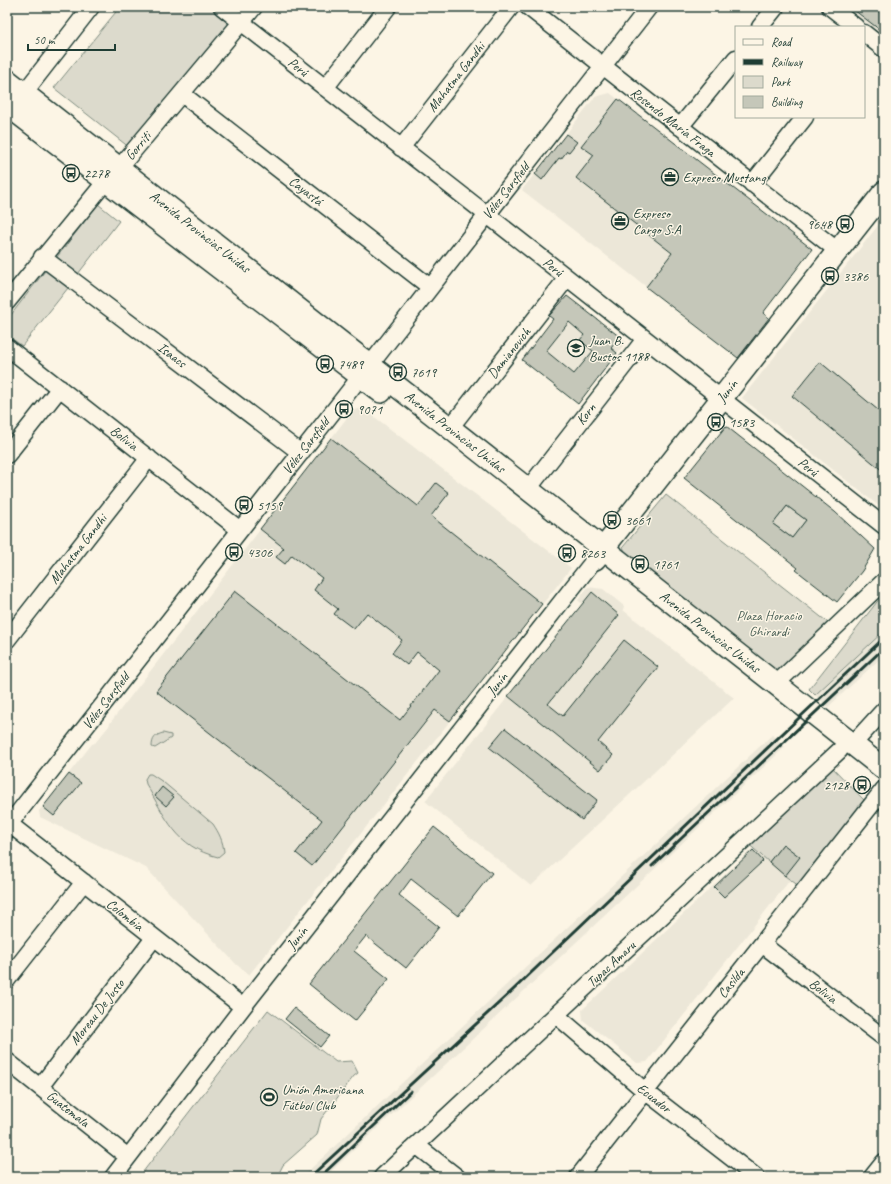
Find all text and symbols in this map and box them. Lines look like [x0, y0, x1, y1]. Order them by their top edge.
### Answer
scale bar [28, 26, 115, 52]
legend [735, 26, 865, 118]
text: 50 m [34, 32, 56, 48]
text: Road [771, 34, 793, 50]
street label: Mahatma Gandhi [424, 37, 490, 115]
street label: Perú [284, 54, 313, 81]
text: Railway [771, 54, 803, 70]
text: Park [771, 74, 792, 90]
street label: Rosendo María Fraga [627, 84, 720, 161]
text: Building [771, 94, 803, 110]
street label: Gorriti [121, 127, 156, 164]
street label: Vélez Sarsfield [479, 157, 535, 223]
bus stop icon: 2278 [61, 163, 81, 183]
place label: 2278 [84, 165, 111, 182]
office icon: Expreso Mustang [660, 167, 680, 187]
place label: Expreso Mustang [683, 169, 766, 186]
street label: Cayastá [286, 172, 328, 211]
street label: Avenida Provincias Unidas [146, 187, 255, 277]
place label: Expreso Cargo S.A [633, 205, 682, 238]
office icon: Expreso Cargo S.A [610, 211, 630, 231]
bus stop icon: 9648 [835, 214, 855, 234]
place label: 9648 [807, 216, 834, 233]
street label: Perú [539, 254, 568, 281]
bus stop icon: 3386 [820, 266, 840, 286]
place label: 3386 [843, 268, 869, 285]
street label: Damianovich [484, 324, 535, 382]
place label: Juan B. Bustos 1188 [588, 332, 651, 365]
school or university icon: Juan B. Bustos 1188 [566, 338, 586, 358]
street label: Isaacs [154, 339, 191, 372]
bus stop icon: 7489 [315, 354, 335, 374]
place label: 7489 [338, 356, 365, 373]
bus stop icon: 7619 [388, 362, 408, 382]
place label: 7619 [411, 364, 438, 381]
street label: Junín [712, 376, 742, 407]
street label: Avenida Provincias Unidas [401, 387, 510, 477]
bus stop icon: 9071 [334, 399, 354, 419]
street label: Korn [572, 399, 600, 428]
place label: 9071 [357, 401, 383, 418]
street label: Vélez Sarsfield [279, 412, 335, 478]
bus stop icon: 1583 [706, 412, 726, 432]
place label: 1583 [729, 414, 756, 431]
street label: Bolivia [107, 422, 142, 455]
street label: Perú [794, 454, 823, 481]
bus stop icon: 5159 [234, 495, 254, 515]
place label: 5159 [257, 497, 284, 514]
street label: Mahatma Gandhi [46, 509, 112, 587]
bus stop icon: 3661 [602, 510, 622, 530]
place label: 3661 [625, 512, 651, 529]
bus stop icon: 4306 [224, 542, 244, 562]
bus stop icon: 8263 [557, 543, 577, 563]
place label: 4306 [247, 544, 273, 561]
place label: 8263 [580, 545, 607, 562]
bus stop icon: 1761 [630, 554, 650, 574]
place label: 1761 [653, 556, 679, 573]
street label: Avenida Provincias Unidas [656, 587, 765, 677]
park label: Plaza Horacio Ghirardi [736, 607, 803, 640]
street label: Vélez Sarsfield [79, 667, 135, 733]
street label: Junín [482, 669, 512, 700]
bus stop icon: 2128 [852, 775, 872, 795]
place label: 2128 [824, 777, 851, 794]
street label: Colombia [103, 895, 148, 935]
street label: Junín [282, 923, 312, 954]
street label: Tupac Amaru [583, 937, 639, 991]
street label: Casilda [714, 964, 749, 1001]
street label: Moreau De Justo [66, 975, 129, 1048]
street label: Bolivia [806, 975, 841, 1008]
street label: Ecuador [634, 1079, 675, 1117]
place label: Unión Americana Fútbol Club [282, 1081, 364, 1114]
street label: Guatemala [43, 1087, 94, 1132]
sports icon: Unión Americana Fútbol Club [259, 1087, 279, 1107]

